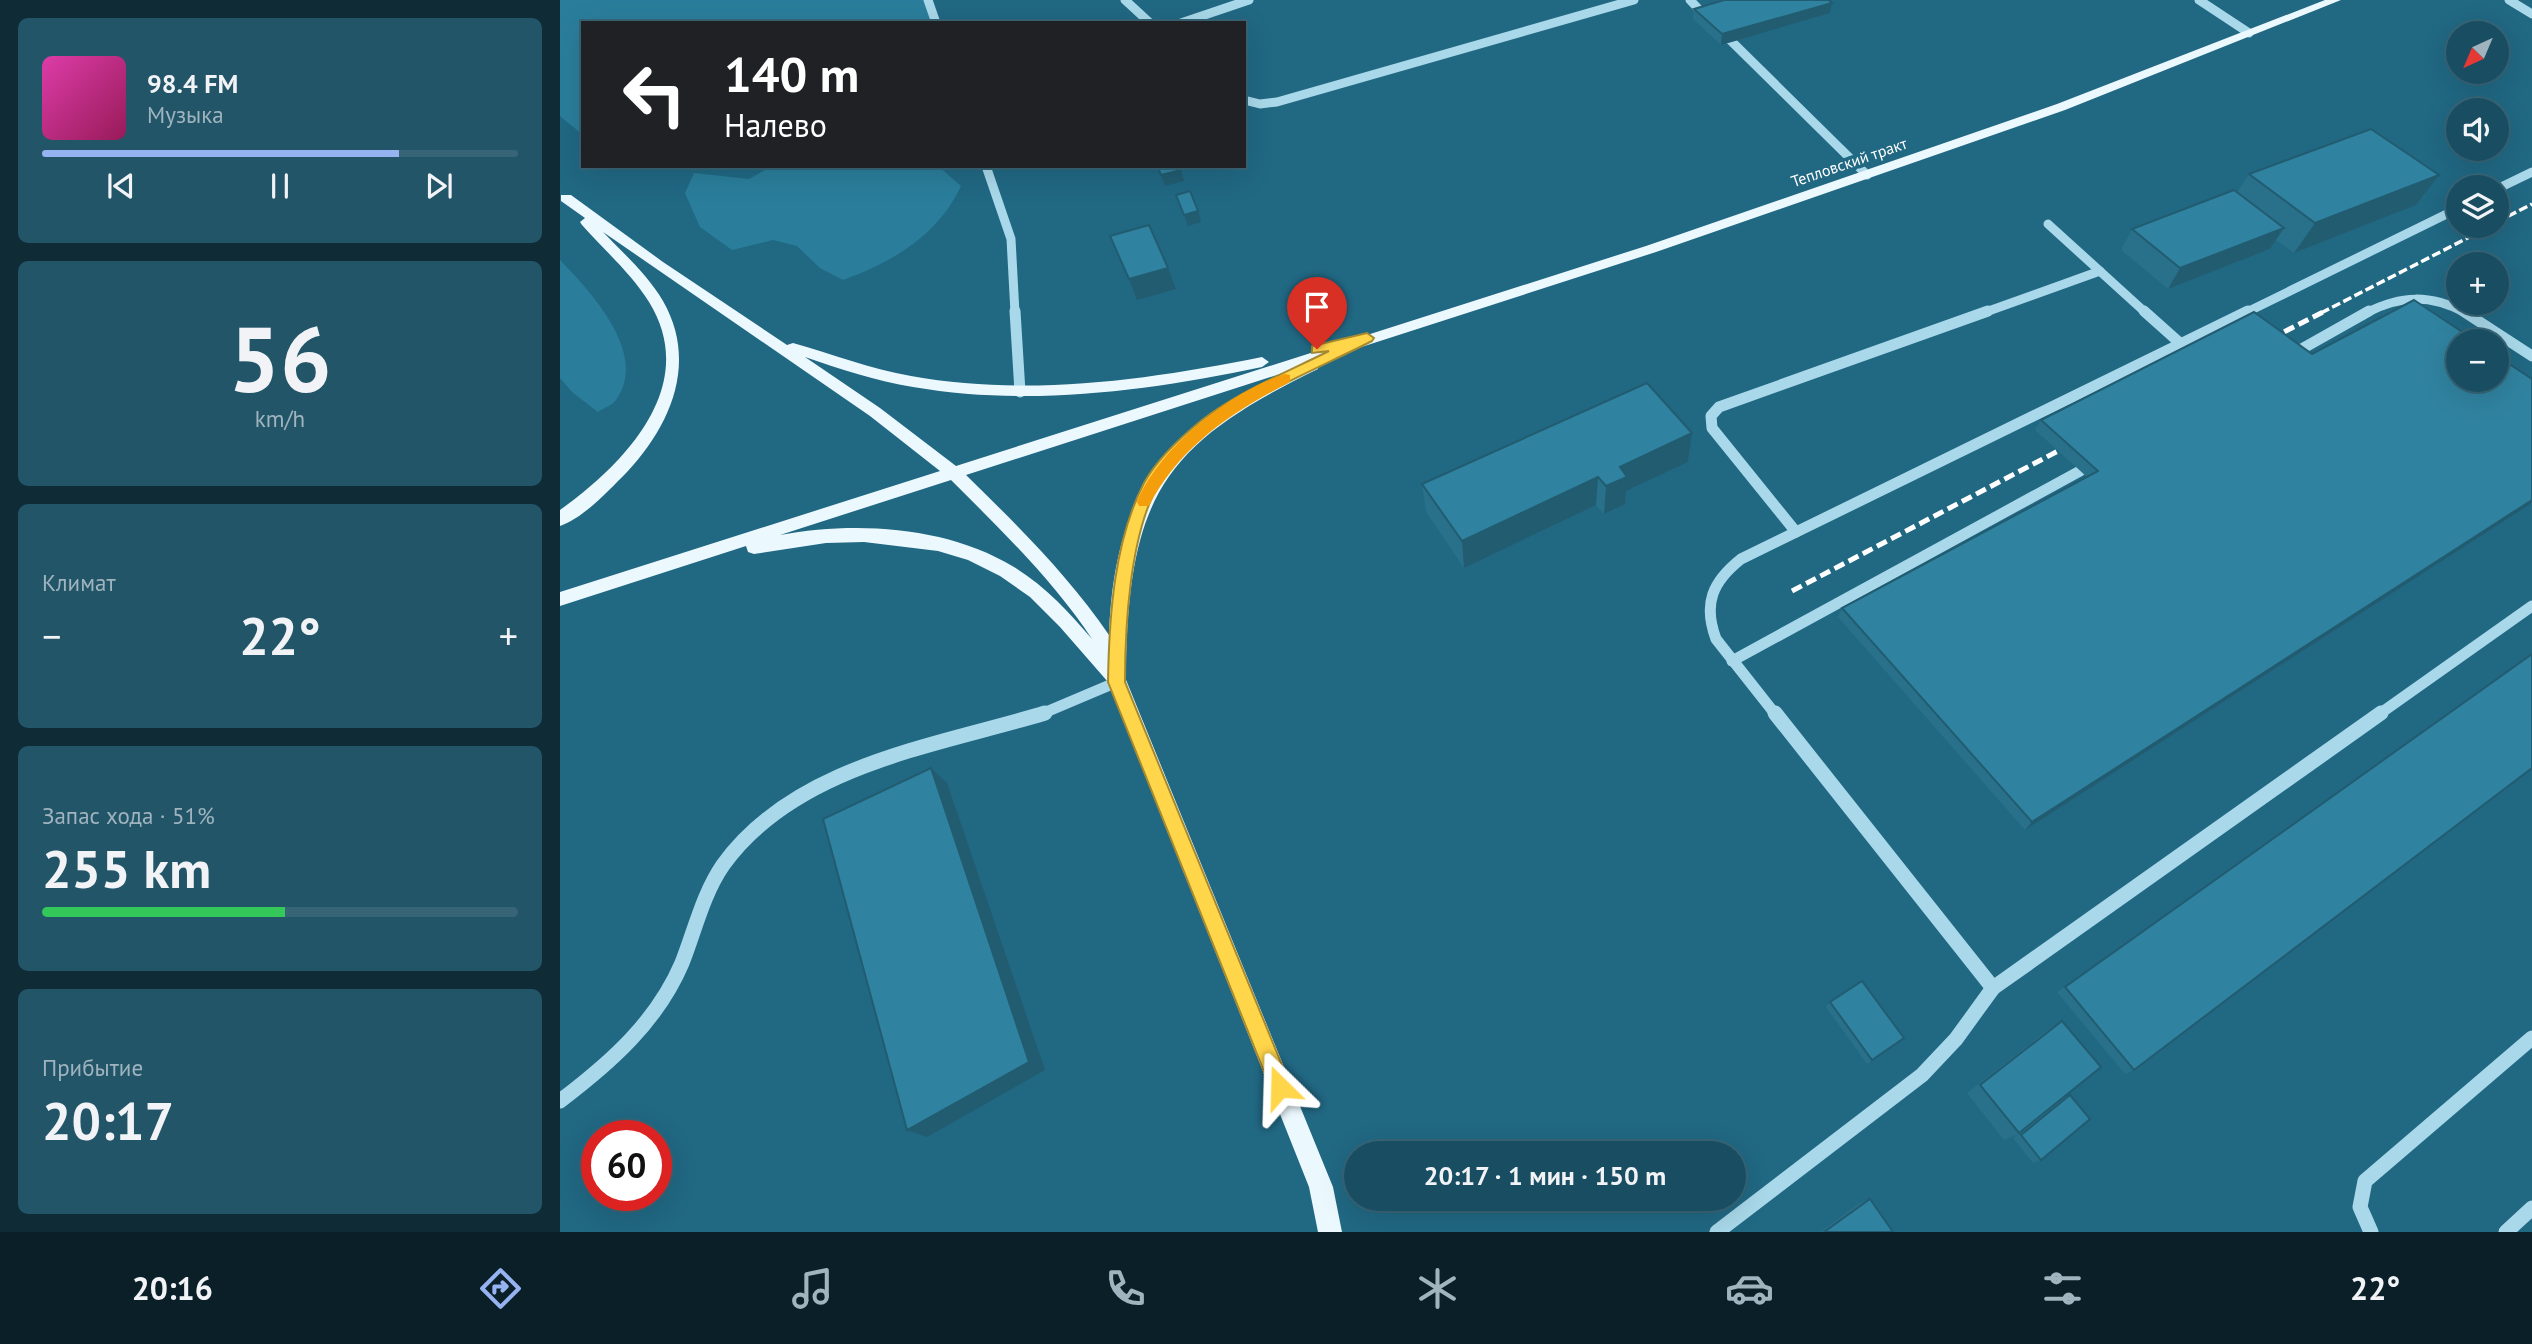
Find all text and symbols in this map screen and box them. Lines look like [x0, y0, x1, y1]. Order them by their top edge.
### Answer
north arrow [2446, 21, 2510, 84]
map controls [2446, 21, 2509, 392]
text: 140 m [724, 42, 859, 106]
icon: left [609, 49, 700, 140]
text: 98.4 FM [147, 67, 238, 100]
button: sound [2446, 98, 2509, 161]
text: Музыка [147, 100, 224, 129]
text: Налево [724, 104, 827, 146]
street label: Тепловский тракт [1788, 133, 1910, 191]
icon: previous [102, 167, 140, 205]
icon: pause [261, 167, 299, 205]
icon: next [420, 167, 458, 205]
button: layers [2446, 175, 2509, 238]
button: + [2446, 252, 2509, 315]
pin [1287, 277, 1347, 349]
icon: arrive [1298, 288, 1336, 326]
text: 56 [228, 299, 332, 417]
button: − [2446, 329, 2509, 392]
text: km/h [255, 404, 305, 433]
text: Климат [42, 568, 116, 597]
text: 22° [239, 602, 321, 669]
text: − [42, 611, 61, 660]
text: + [499, 611, 518, 660]
text: Запас хода · 51% [42, 801, 215, 830]
text: 255 km [42, 835, 211, 902]
position arrow [1243, 1050, 1317, 1124]
text: Прибытие [42, 1053, 143, 1082]
text: 20:17 [42, 1087, 174, 1154]
speed limit sign: 60 [581, 1120, 672, 1211]
text: 20:17 · 1 мин · 150 m [1424, 1159, 1666, 1192]
icon: directions [476, 1264, 525, 1313]
icon: music [788, 1264, 837, 1313]
icon: phone [1101, 1264, 1150, 1313]
icon: climate [1413, 1264, 1462, 1313]
icon: car [1725, 1264, 1774, 1313]
icon: filters [2038, 1264, 2087, 1313]
text: 20:16 [132, 1267, 213, 1309]
text: 22° [2350, 1267, 2400, 1309]

